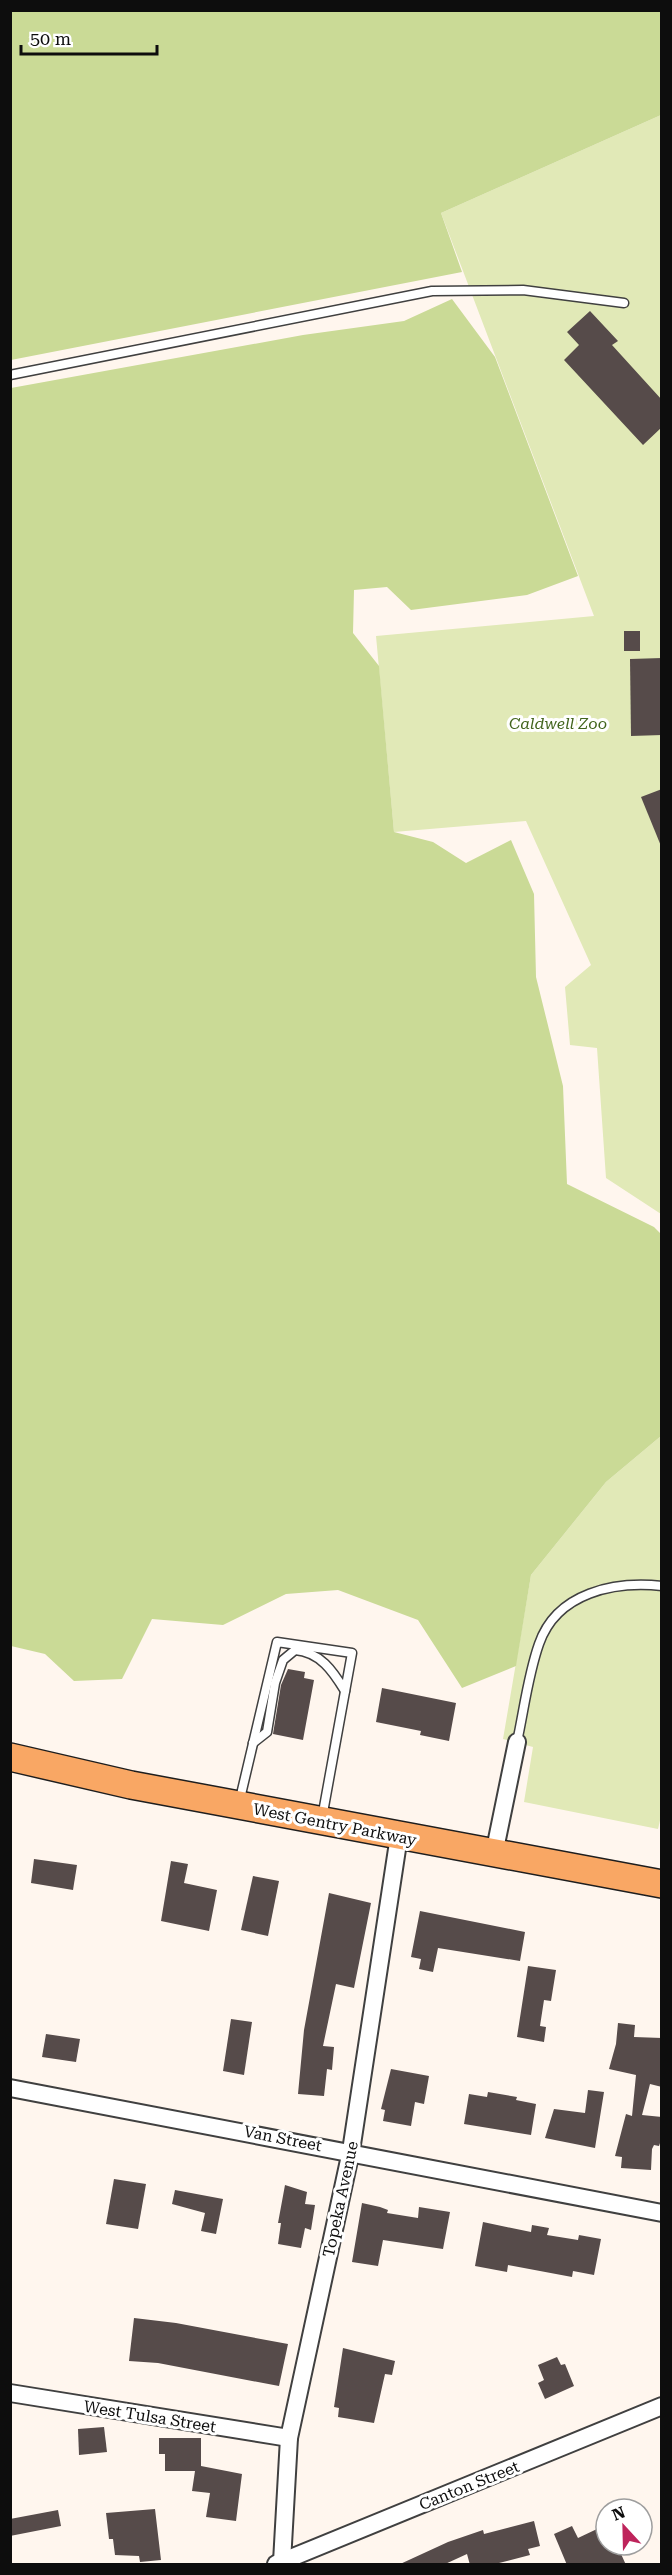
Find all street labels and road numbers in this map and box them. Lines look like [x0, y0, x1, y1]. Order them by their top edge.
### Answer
street label: West Gentry Parkway [252, 1799, 419, 1850]
street label: Van Street [242, 2122, 324, 2155]
street label: Topeka Avenue [319, 2139, 362, 2259]
street label: West Tulsa Street [82, 2397, 217, 2436]
street label: Canton Street [416, 2457, 522, 2514]

